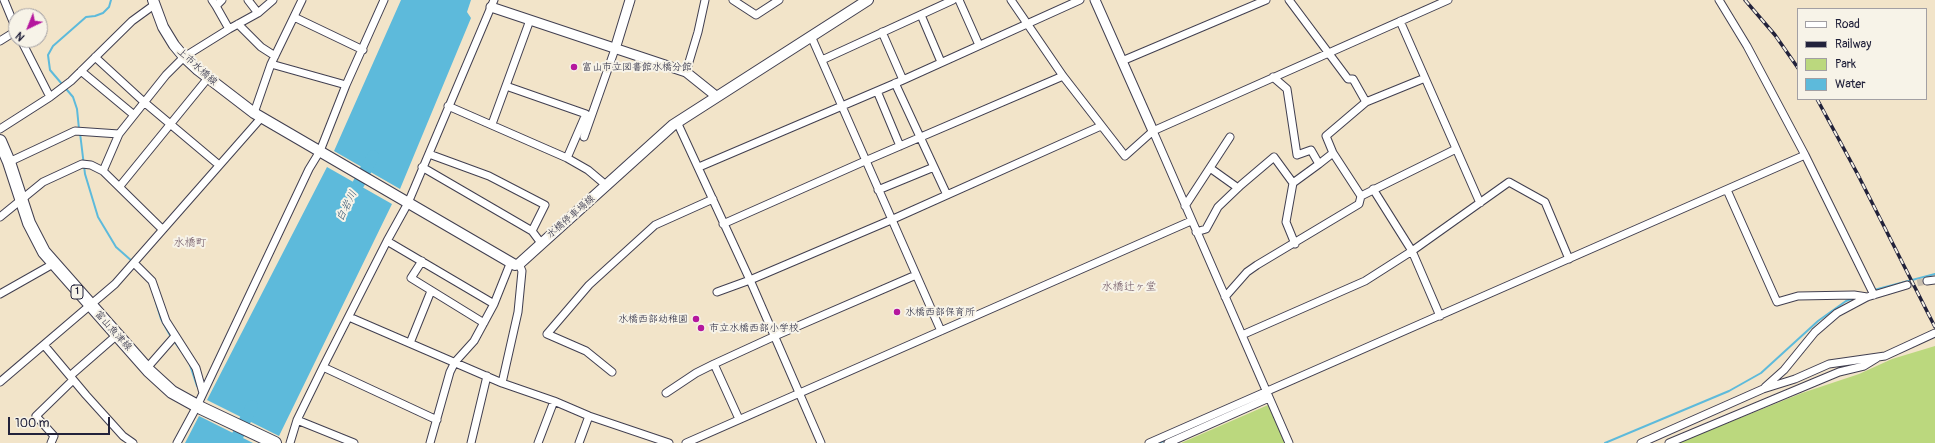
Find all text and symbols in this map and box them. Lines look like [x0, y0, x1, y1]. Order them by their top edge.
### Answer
north arrow [8, 8, 48, 48]
legend [1797, 8, 1927, 100]
text: Road [1835, 17, 1860, 32]
text: N [13, 29, 27, 44]
text: Railway [1835, 37, 1871, 52]
street label: 上市水橋線 [174, 46, 220, 88]
text: Park [1835, 57, 1856, 72]
place label: 富山市立図書館水橋分館 [582, 61, 692, 73]
marker: 富山市立図書館水橋分館 [569, 62, 579, 72]
text: Water [1835, 77, 1866, 92]
water label: 白岩川 [334, 188, 360, 224]
street label: 水橋停車場線 [544, 193, 598, 241]
district label: 水橋町 [174, 236, 206, 250]
district label: 水橋辻ヶ堂 [1102, 280, 1156, 294]
road number: 1 [71, 285, 83, 299]
place label: 水橋西部保育所 [905, 306, 975, 318]
marker: 水橋西部保育所 [892, 307, 902, 317]
street label: 富山魚津線 [92, 308, 134, 354]
place label: 水橋西部幼稚園 [618, 313, 688, 325]
marker: 水橋西部幼稚園 [691, 314, 701, 324]
place label: 市立水橋西部小学校 [709, 322, 799, 334]
marker: 市立水橋西部小学校 [696, 323, 706, 333]
scale bar [10, 409, 112, 435]
text: 100 m [15, 416, 49, 431]

